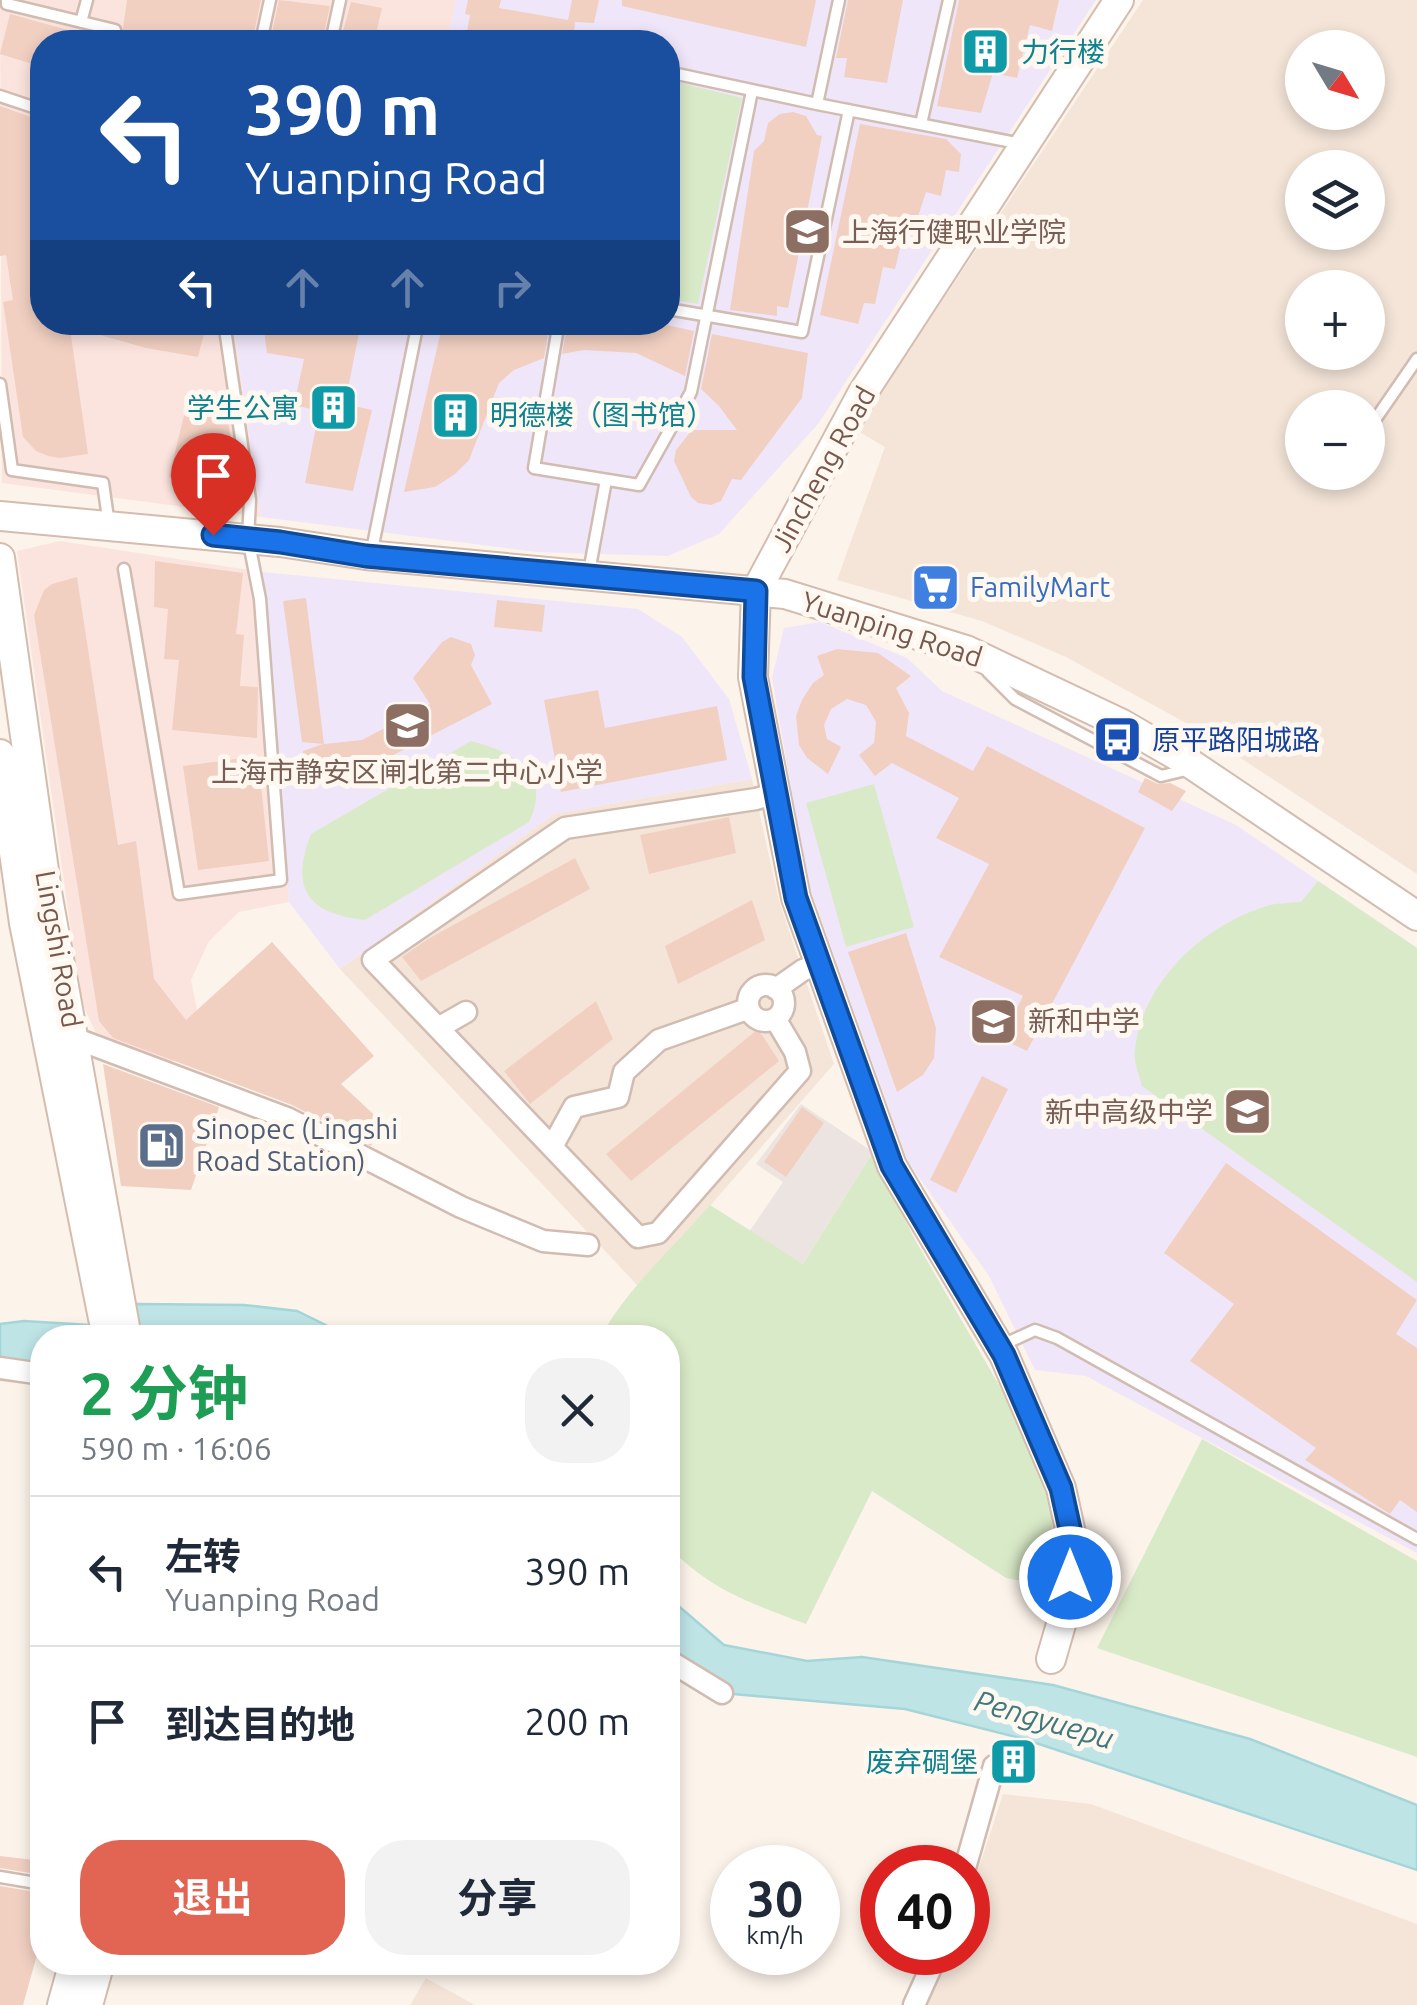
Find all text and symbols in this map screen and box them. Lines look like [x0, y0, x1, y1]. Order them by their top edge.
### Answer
building icon: 力行楼 [960, 26, 1012, 78]
north arrow [1285, 30, 1385, 130]
map controls [1285, 30, 1385, 490]
place label: 力行楼 [1021, 36, 1105, 67]
icon: left [80, 70, 210, 200]
text: 390 m [245, 70, 440, 148]
button: layers [1285, 150, 1385, 250]
text: Yuanping Road [245, 152, 547, 203]
school or university icon: 上海行健职业学院 [781, 206, 833, 258]
place label: 上海行健职业学院 [842, 216, 1066, 247]
icon: left [170, 260, 225, 315]
icon: ahead [275, 260, 330, 315]
icon: ahead [380, 260, 435, 315]
icon: right [485, 260, 540, 315]
button: + [1285, 270, 1385, 370]
street label: Jincheng Road [764, 381, 881, 557]
building icon: 学生公寓 [308, 382, 360, 434]
building icon: 明德楼（图书馆） [429, 389, 481, 441]
button: − [1285, 390, 1385, 490]
place label: 学生公寓 [187, 392, 299, 423]
place label: 明德楼（图书馆） [490, 399, 714, 430]
pin [171, 433, 256, 536]
icon: arrive [186, 448, 241, 503]
supermarket icon: FamilyMart [909, 561, 961, 613]
place label: FamilyMart [970, 571, 1110, 602]
street label: Yuanping Road [798, 585, 986, 672]
school or university icon: 上海市静安区闸北第二中心小学 [381, 699, 433, 751]
bus stop icon: 原平路阳城路 [1091, 714, 1143, 766]
place label: 原平路阳城路 [1152, 724, 1320, 755]
place label: 上海市静安区闸北第二中心小学 [211, 756, 603, 787]
street label: Lingshi Road [30, 868, 89, 1030]
school or university icon: 新和中学 [967, 995, 1019, 1047]
place label: 新和中学 [1028, 1005, 1140, 1036]
school or university icon: 新中高级中学 [1222, 1086, 1274, 1138]
place label: 新中高级中学 [1045, 1096, 1213, 1127]
place label: Sinopec (Lingshi Road Station) [196, 1113, 398, 1177]
fuel station icon: Sinopec (Lingshi Road Station) [135, 1119, 187, 1171]
button: close [525, 1358, 630, 1463]
text: 2 分钟 [80, 1359, 248, 1426]
text: 590 m · 16:06 [80, 1430, 272, 1466]
position arrow [1018, 1525, 1122, 1629]
text: 左转 [165, 1535, 241, 1577]
icon: left [80, 1544, 135, 1599]
text: 390 m [524, 1550, 630, 1592]
text: Yuanping Road [165, 1581, 380, 1617]
water label: Pengyuepu [971, 1683, 1118, 1755]
icon: arrive [80, 1694, 135, 1749]
text: 200 m [524, 1700, 630, 1742]
text: 到达目的地 [165, 1703, 355, 1745]
building icon: 废弃碉堡 [987, 1736, 1039, 1788]
place label: 废弃碉堡 [866, 1746, 978, 1777]
button: 退出 [80, 1840, 345, 1955]
button: 分享 [365, 1840, 630, 1955]
speed limit sign: 40 [860, 1845, 990, 1975]
text: 30 [747, 1870, 803, 1926]
text: km/h [746, 1921, 804, 1949]

